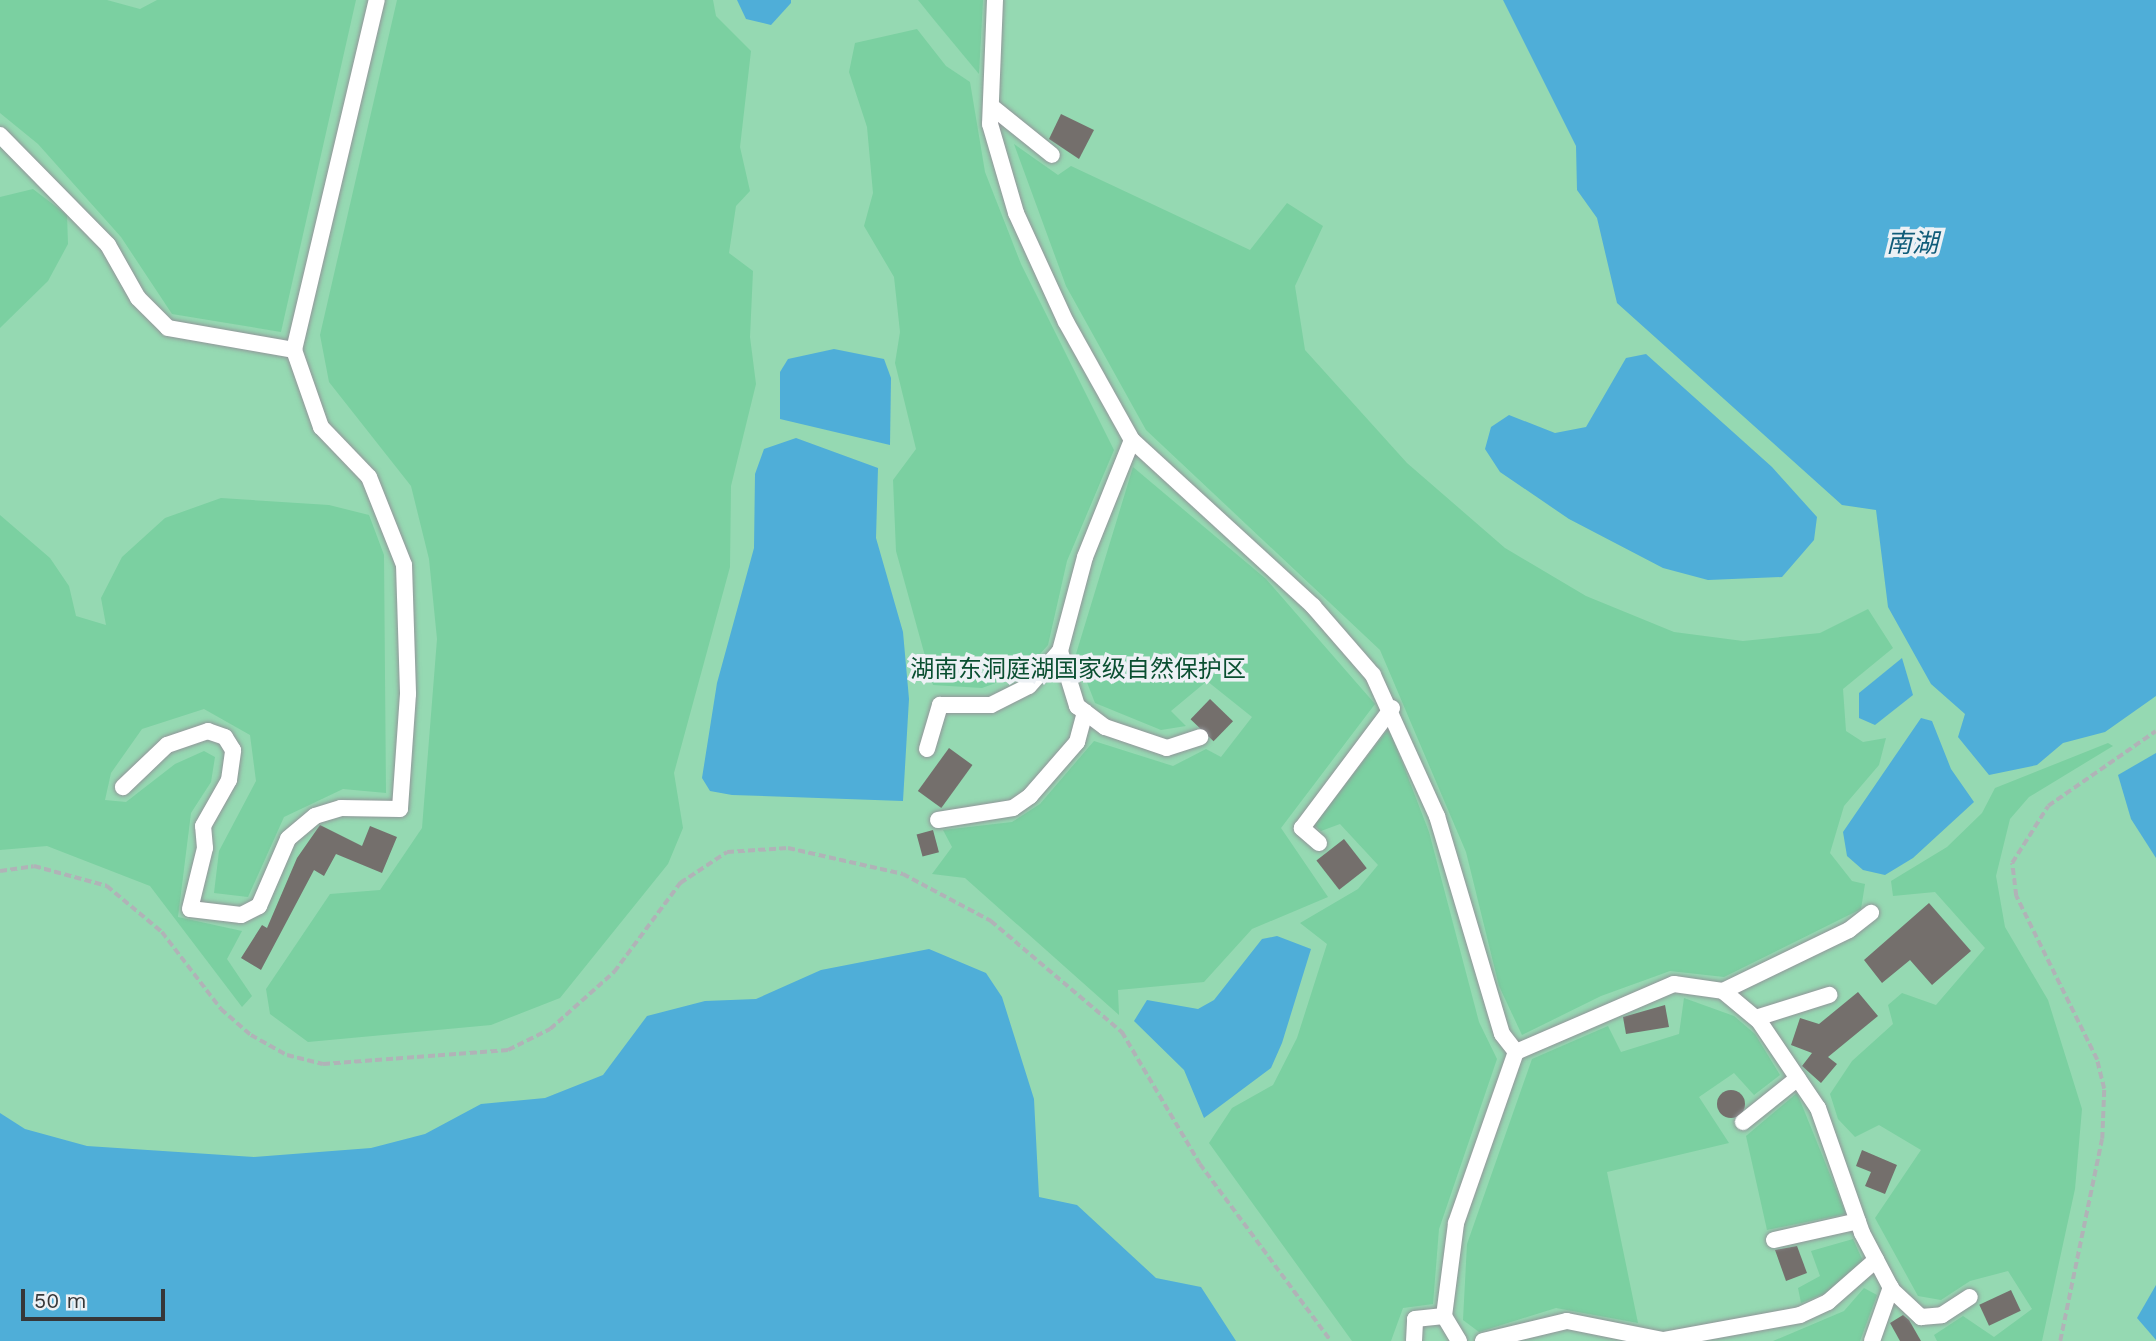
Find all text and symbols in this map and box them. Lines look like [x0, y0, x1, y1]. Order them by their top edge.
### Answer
water label: 南湖 [1886, 228, 1938, 260]
park label: 湖南东洞庭湖国家级自然保护区 [910, 656, 1246, 684]
scale bar [24, 1274, 168, 1318]
text: 50 m [34, 1288, 86, 1313]

